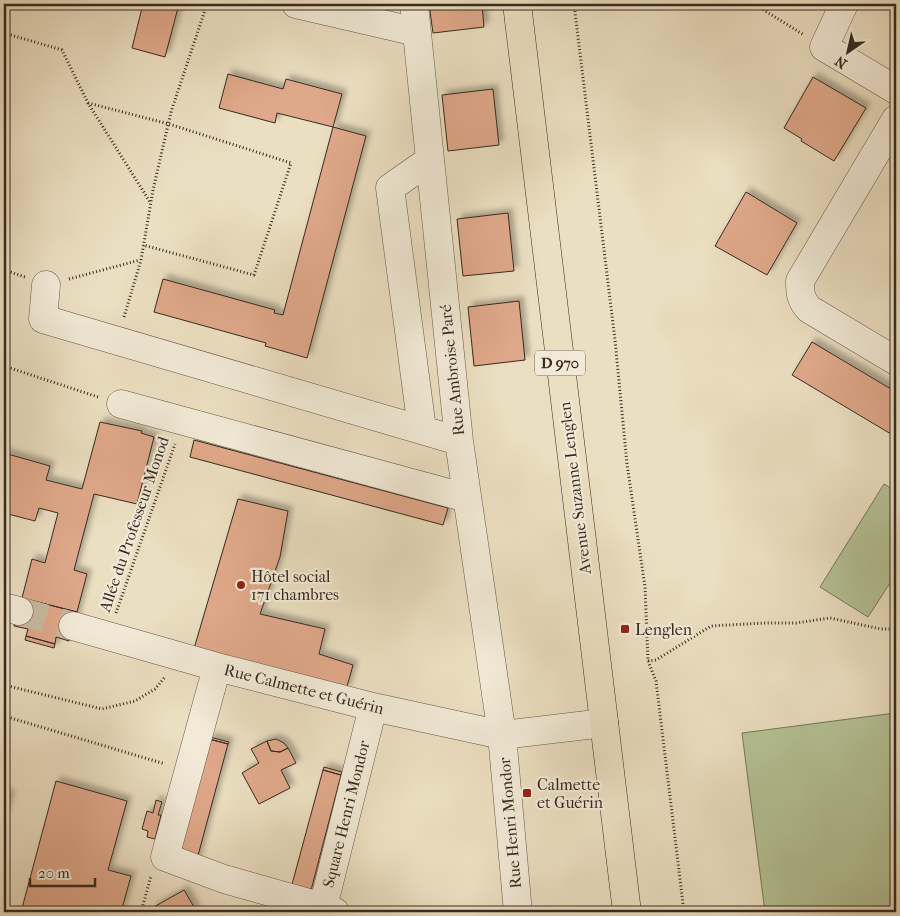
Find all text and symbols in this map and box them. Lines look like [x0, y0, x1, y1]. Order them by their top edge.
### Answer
north arrow [822, 28, 872, 78]
text: N [832, 52, 850, 72]
street label: Rue Ambroise Paré [436, 303, 468, 437]
road number: D 970 [535, 350, 585, 376]
street label: Avenue Suzanne Lenglen [555, 400, 595, 576]
street label: Allée du Professeur Monod [95, 434, 173, 615]
place label: Hôtel social 171 chambres [251, 567, 339, 604]
marker: Hôtel social 171 chambres [235, 579, 247, 591]
place label: Lenglen [635, 620, 693, 639]
marker: Lenglen [619, 623, 631, 635]
street label: Rue Calmette et Guérin [222, 660, 387, 718]
street label: Square Henri Mondor [319, 738, 374, 890]
street label: Rue Henri Mondor [495, 756, 525, 889]
place label: Calmette et Guérin [537, 775, 604, 812]
marker: Calmette et Guérin [521, 787, 533, 799]
scale bar [30, 856, 95, 888]
text: 20 m [38, 864, 70, 882]

